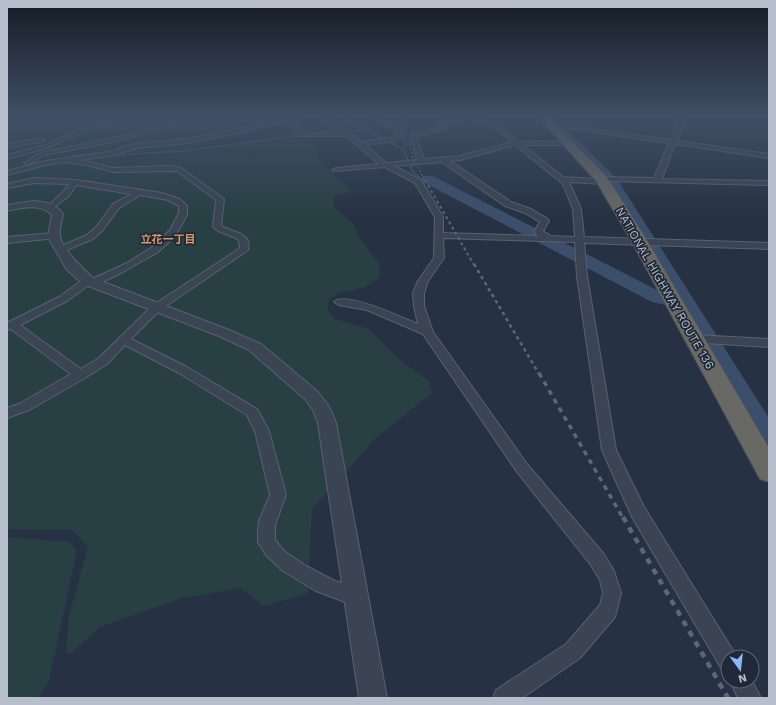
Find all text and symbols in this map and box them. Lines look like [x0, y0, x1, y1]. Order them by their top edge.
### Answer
street label: NATIONAL HIGHWAY ROUTE 136 [613, 205, 717, 371]
district label: 立花一丁目 [141, 233, 196, 246]
north arrow [720, 649, 760, 689]
text: N [737, 671, 748, 686]

